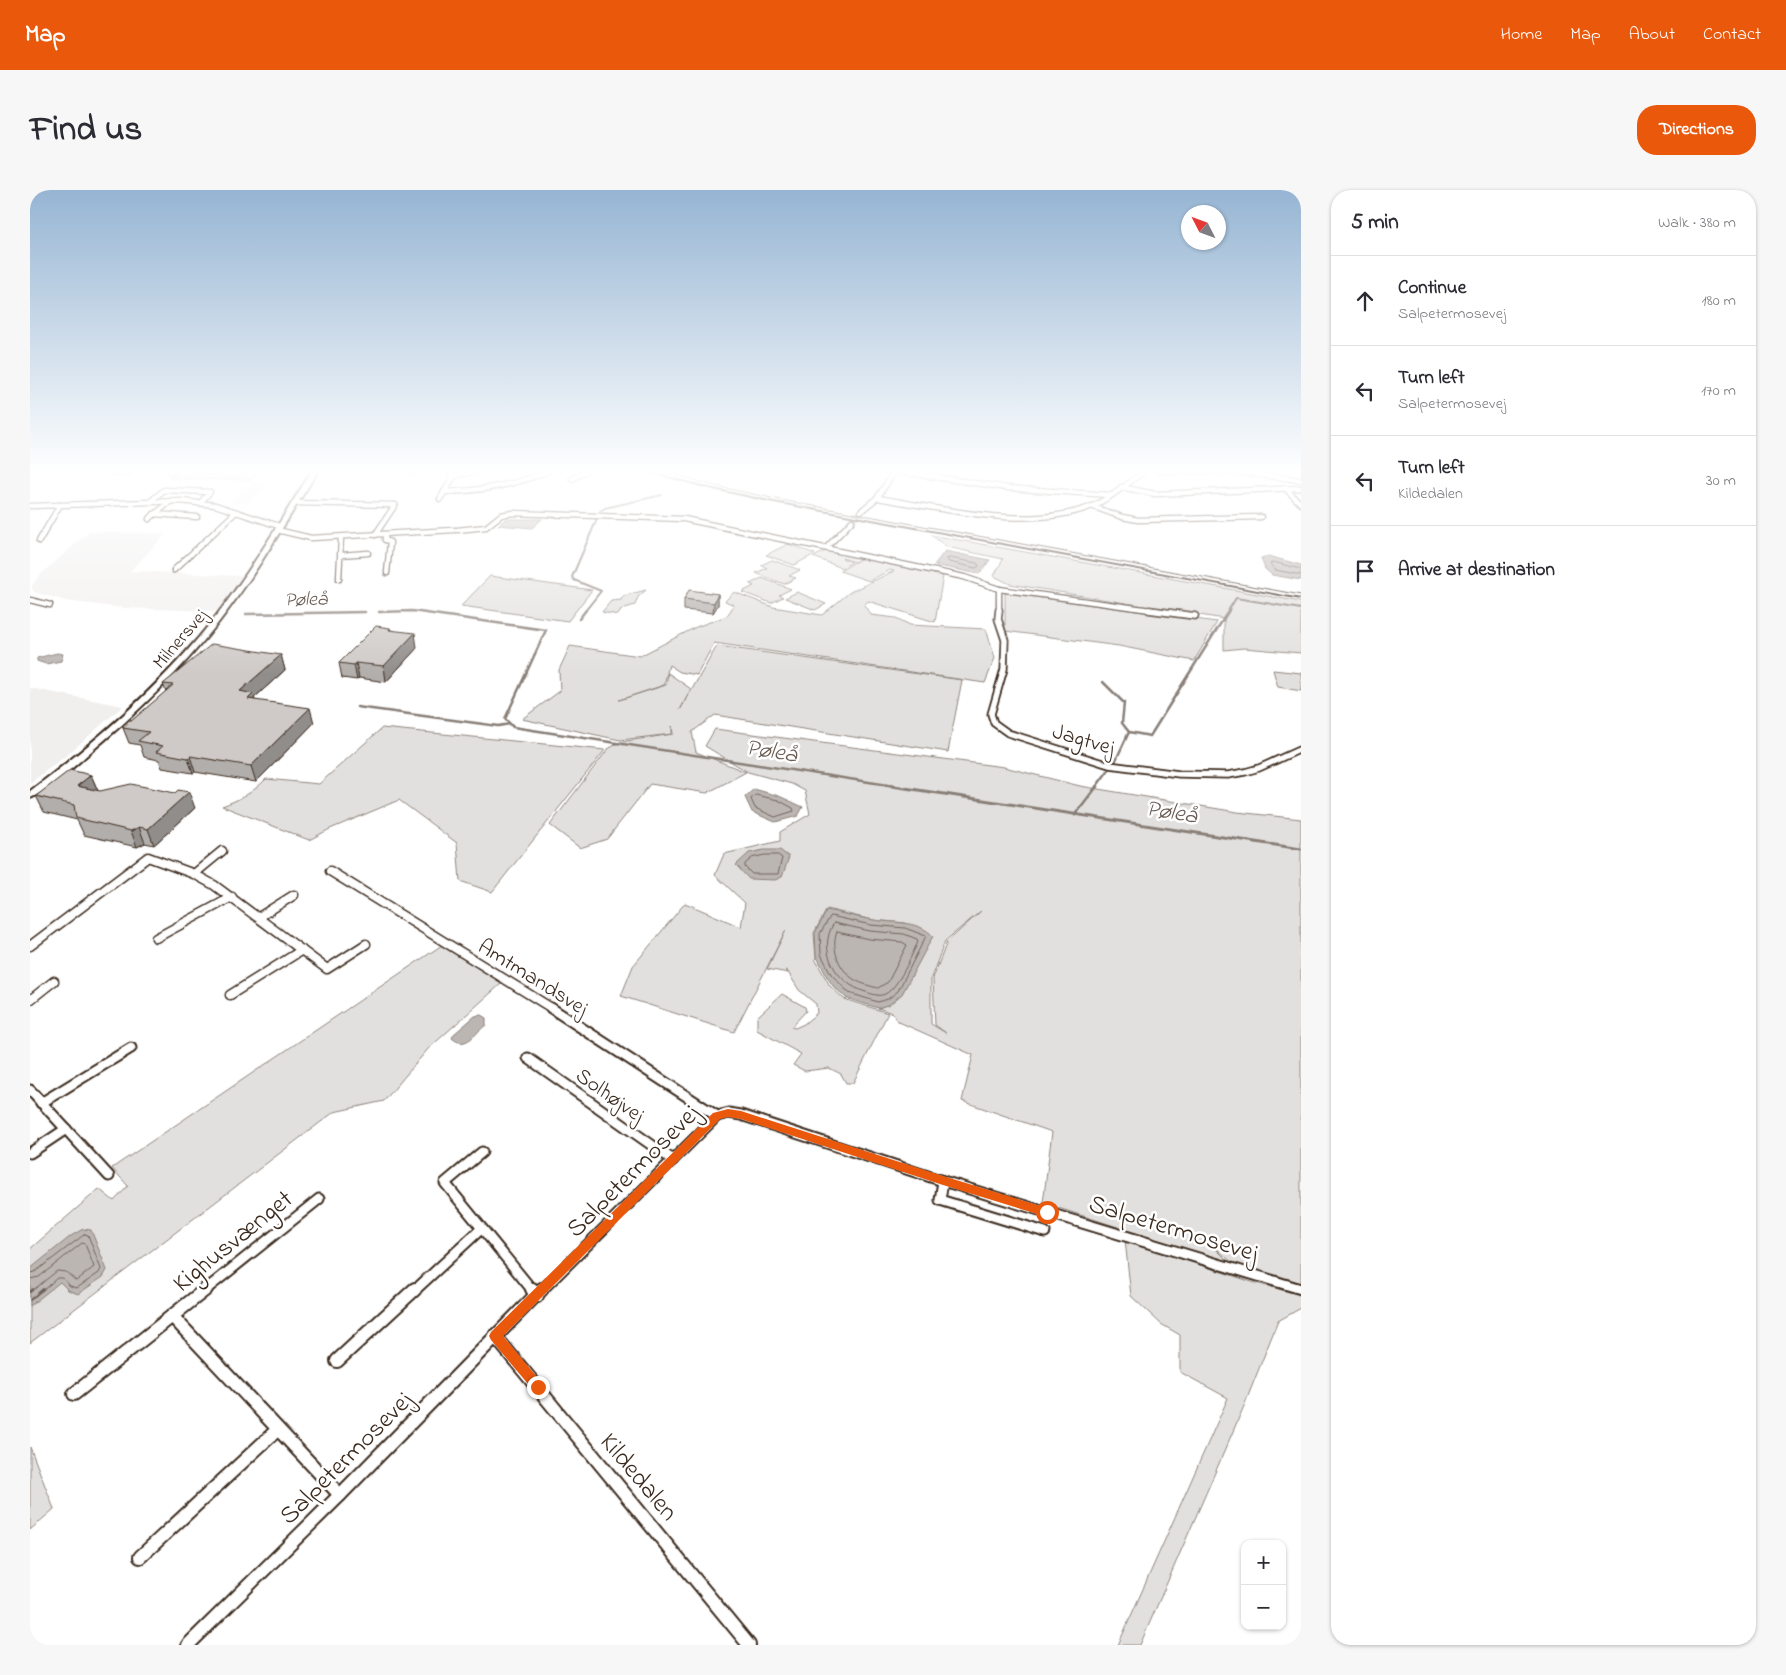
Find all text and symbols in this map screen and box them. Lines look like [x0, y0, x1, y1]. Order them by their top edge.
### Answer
text: Map [25, 18, 66, 53]
text: Home [1501, 22, 1542, 48]
text: Map [1570, 22, 1601, 48]
text: About [1629, 22, 1675, 48]
text: Contact [1703, 22, 1761, 48]
text: Find us [30, 105, 142, 156]
button: Directions [1637, 105, 1756, 155]
north arrow [1181, 205, 1226, 250]
text: 5 min [1351, 208, 1399, 238]
text: Walk · 380 m [1658, 211, 1736, 235]
text: Continue [1398, 275, 1466, 302]
icon: ahead [1351, 287, 1379, 315]
text: 180 m [1702, 289, 1736, 313]
text: Salpetermosevej [1398, 302, 1506, 326]
text: Turn left [1398, 365, 1465, 392]
icon: left [1351, 377, 1379, 405]
text: 170 m [1701, 379, 1736, 403]
text: Salpetermosevej [1398, 392, 1506, 416]
text: Turn left [1398, 455, 1465, 482]
icon: left [1351, 467, 1379, 495]
text: 30 m [1706, 469, 1736, 493]
text: Kildedalen [1398, 482, 1463, 506]
icon: arrive [1351, 557, 1379, 585]
text: Arrive at destination [1398, 557, 1555, 584]
water label: Pøleå [284, 586, 329, 615]
street label: Milnersvej [147, 603, 215, 676]
street label: Jagtvej [1048, 717, 1119, 766]
water label: Pøleå [743, 731, 801, 774]
water label: Pøleå [1143, 792, 1201, 835]
street label: Amtmandsvej [471, 932, 594, 1025]
street label: Solhøjvej [568, 1061, 651, 1132]
street label: Salpetermosevej [559, 1096, 710, 1248]
street label: Kighusvænget [166, 1182, 302, 1303]
street label: Salpetermosevej [1084, 1186, 1263, 1274]
route start [1036, 1201, 1059, 1224]
route end [527, 1376, 550, 1399]
street label: Salpetermosevej [272, 1383, 423, 1535]
street label: Kildedalen [589, 1425, 686, 1531]
map controls [1241, 1540, 1286, 1630]
button: + [1241, 1540, 1286, 1585]
button: − [1241, 1585, 1286, 1630]

